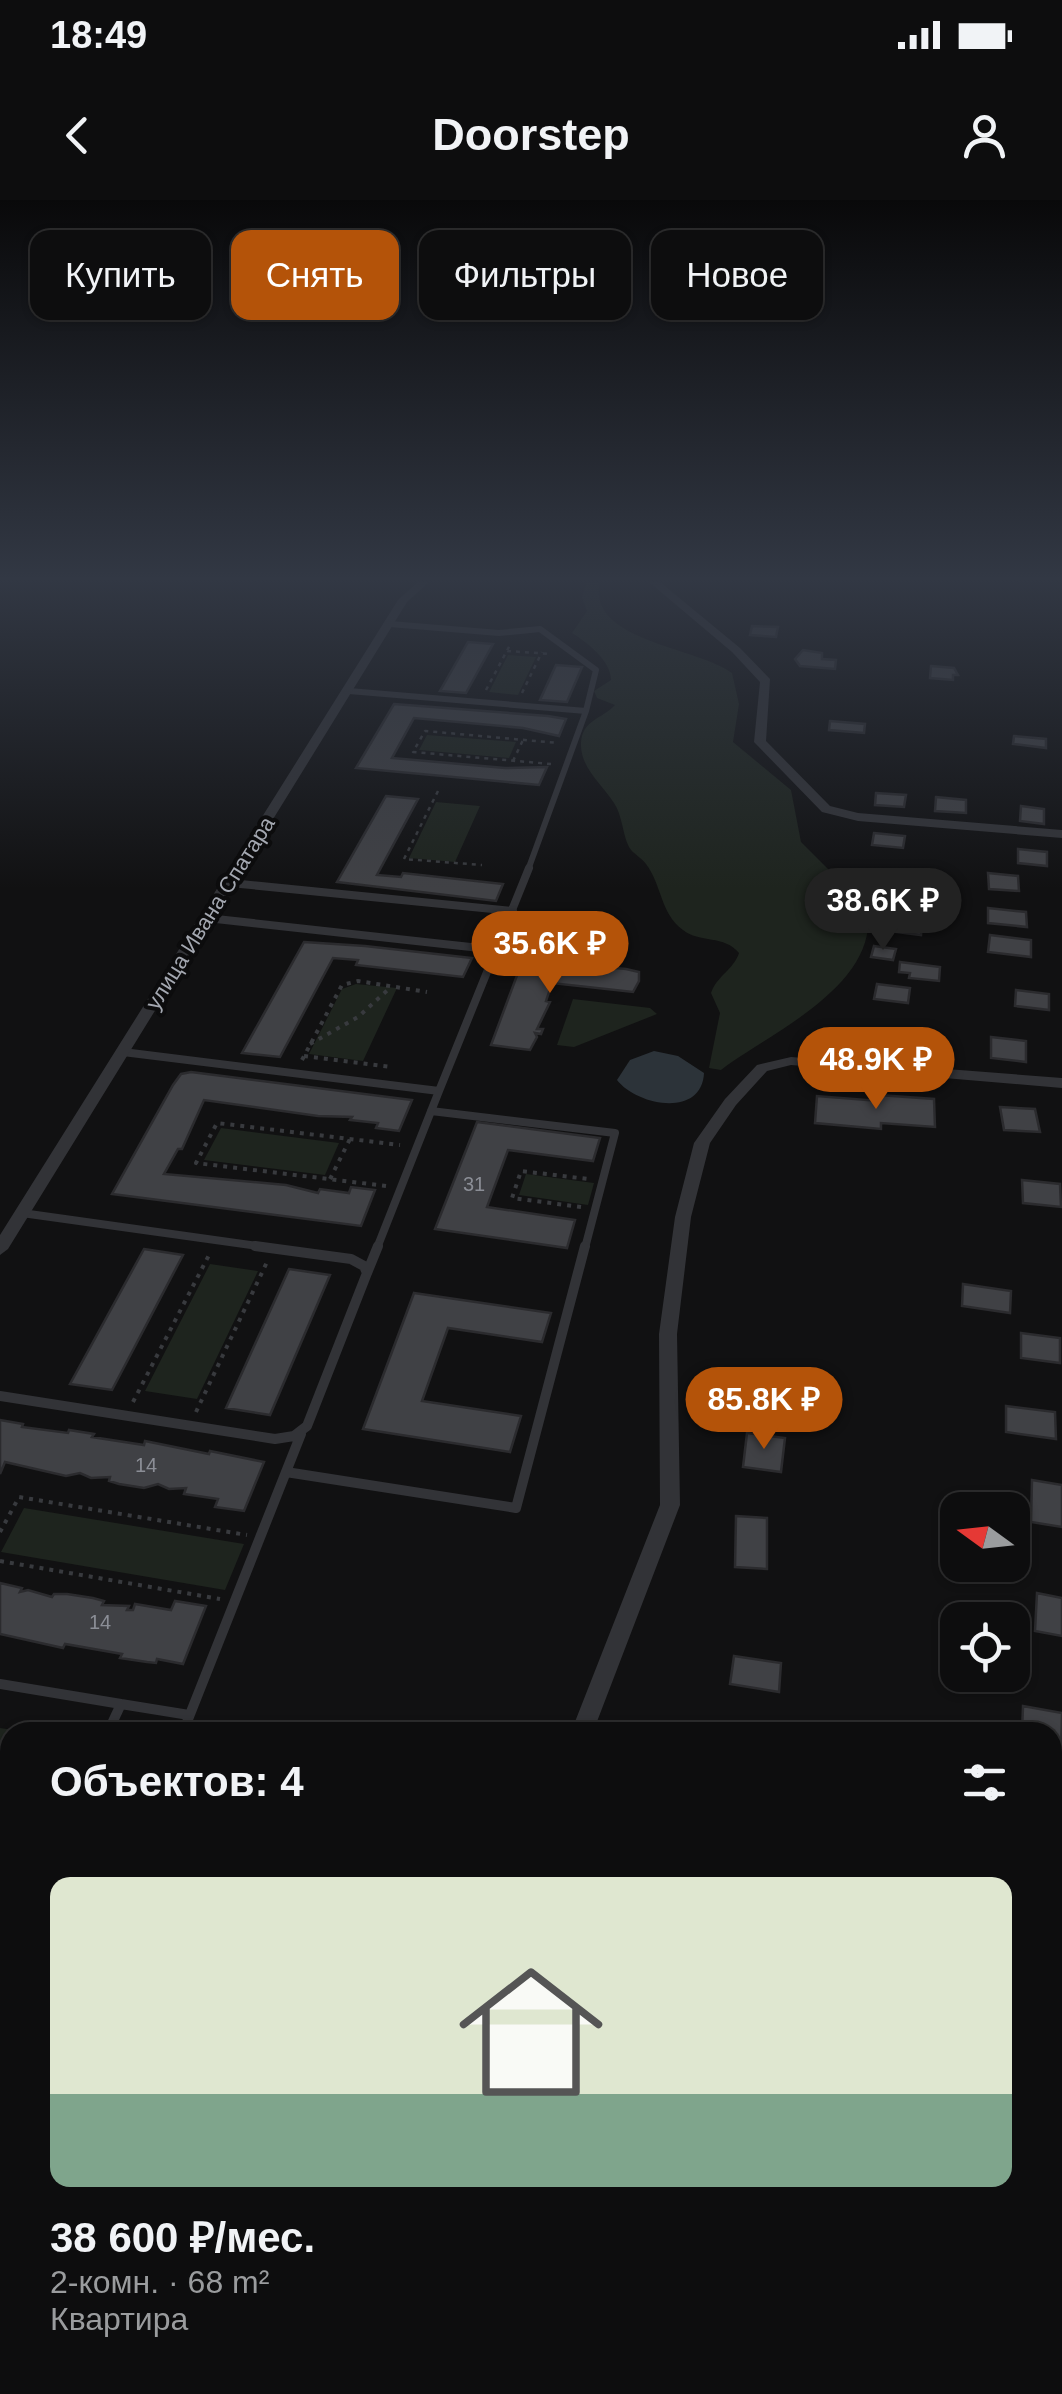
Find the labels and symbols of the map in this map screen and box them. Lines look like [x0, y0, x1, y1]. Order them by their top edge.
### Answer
street label: улица Ивана Спатара [140, 811, 280, 1014]
pin: 38.6K ₽ [791, 868, 975, 953]
pin: 35.6K ₽ [458, 911, 642, 996]
pin: 48.9K ₽ [784, 1027, 968, 1112]
house number: 31 [463, 1173, 485, 1195]
pin: 85.8K ₽ [672, 1367, 856, 1452]
house number: 14 [135, 1454, 157, 1476]
north arrow [940, 1492, 1030, 1582]
house number: 14 [89, 1611, 111, 1633]

